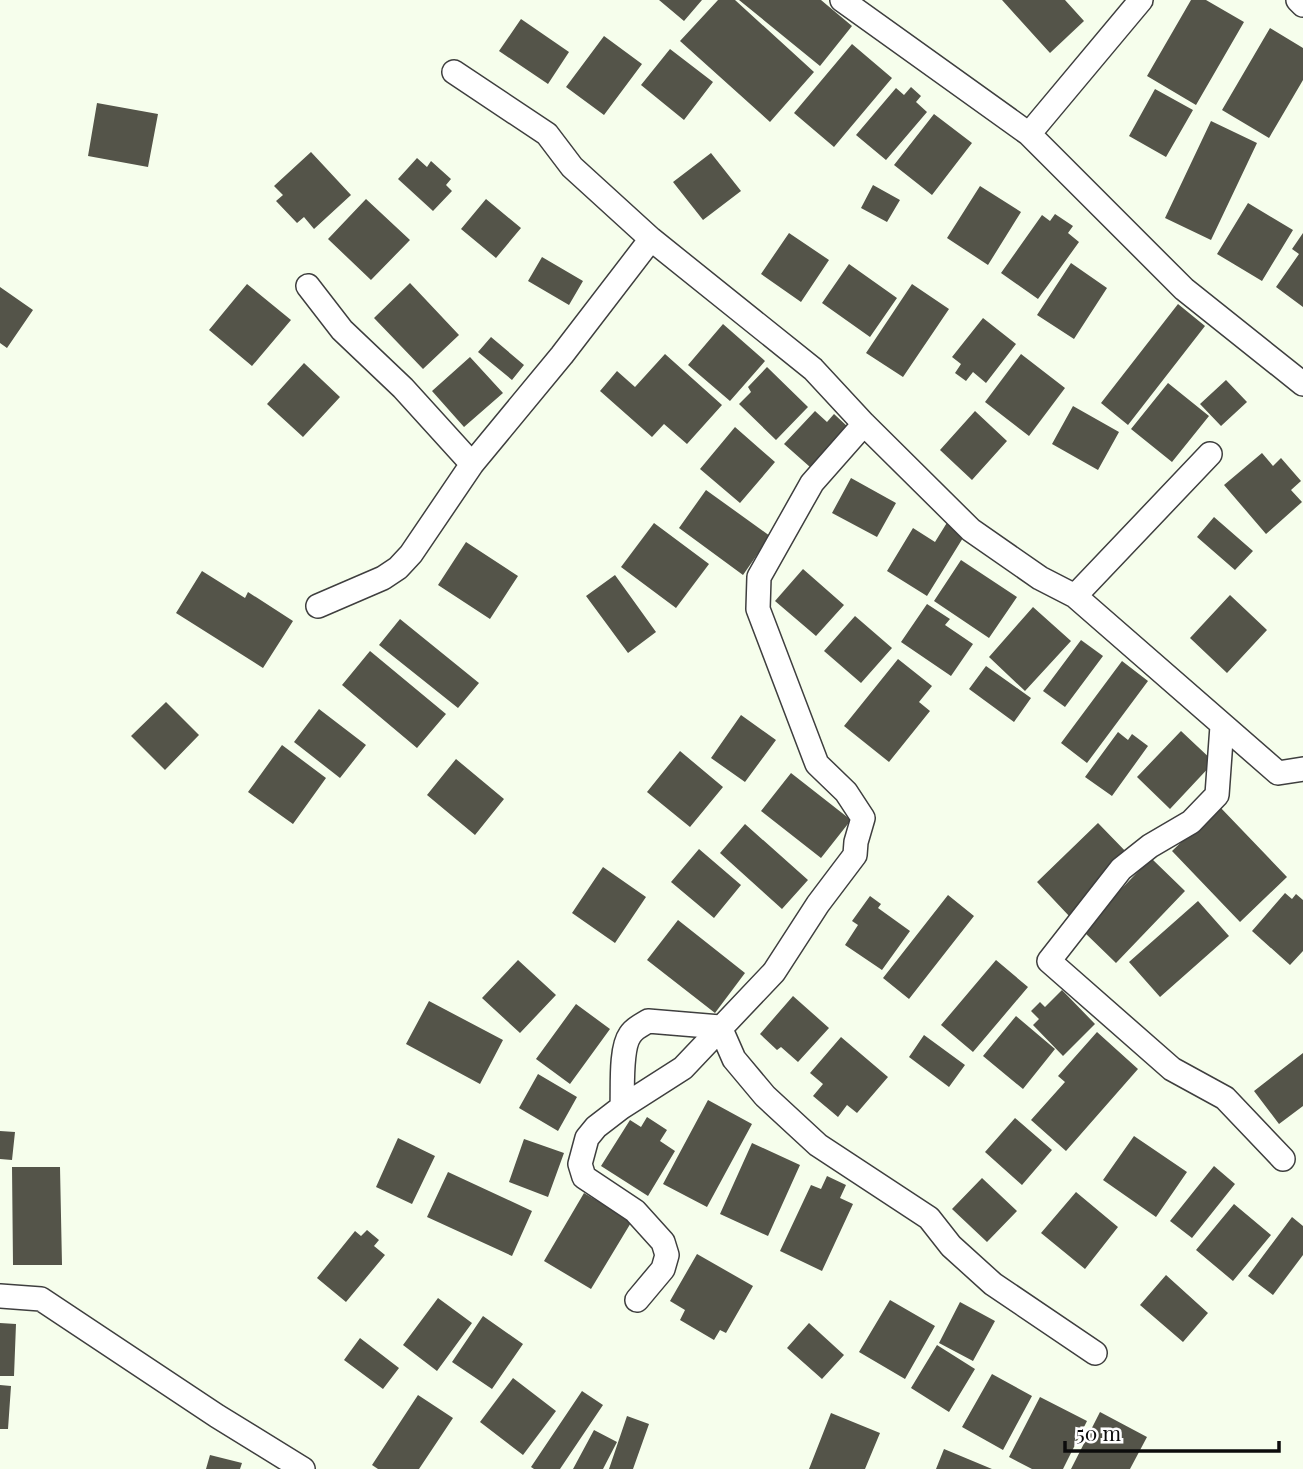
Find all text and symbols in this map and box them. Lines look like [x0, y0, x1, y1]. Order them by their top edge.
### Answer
scale bar [1065, 1410, 1278, 1454]
text: 50 m [1076, 1418, 1122, 1446]

